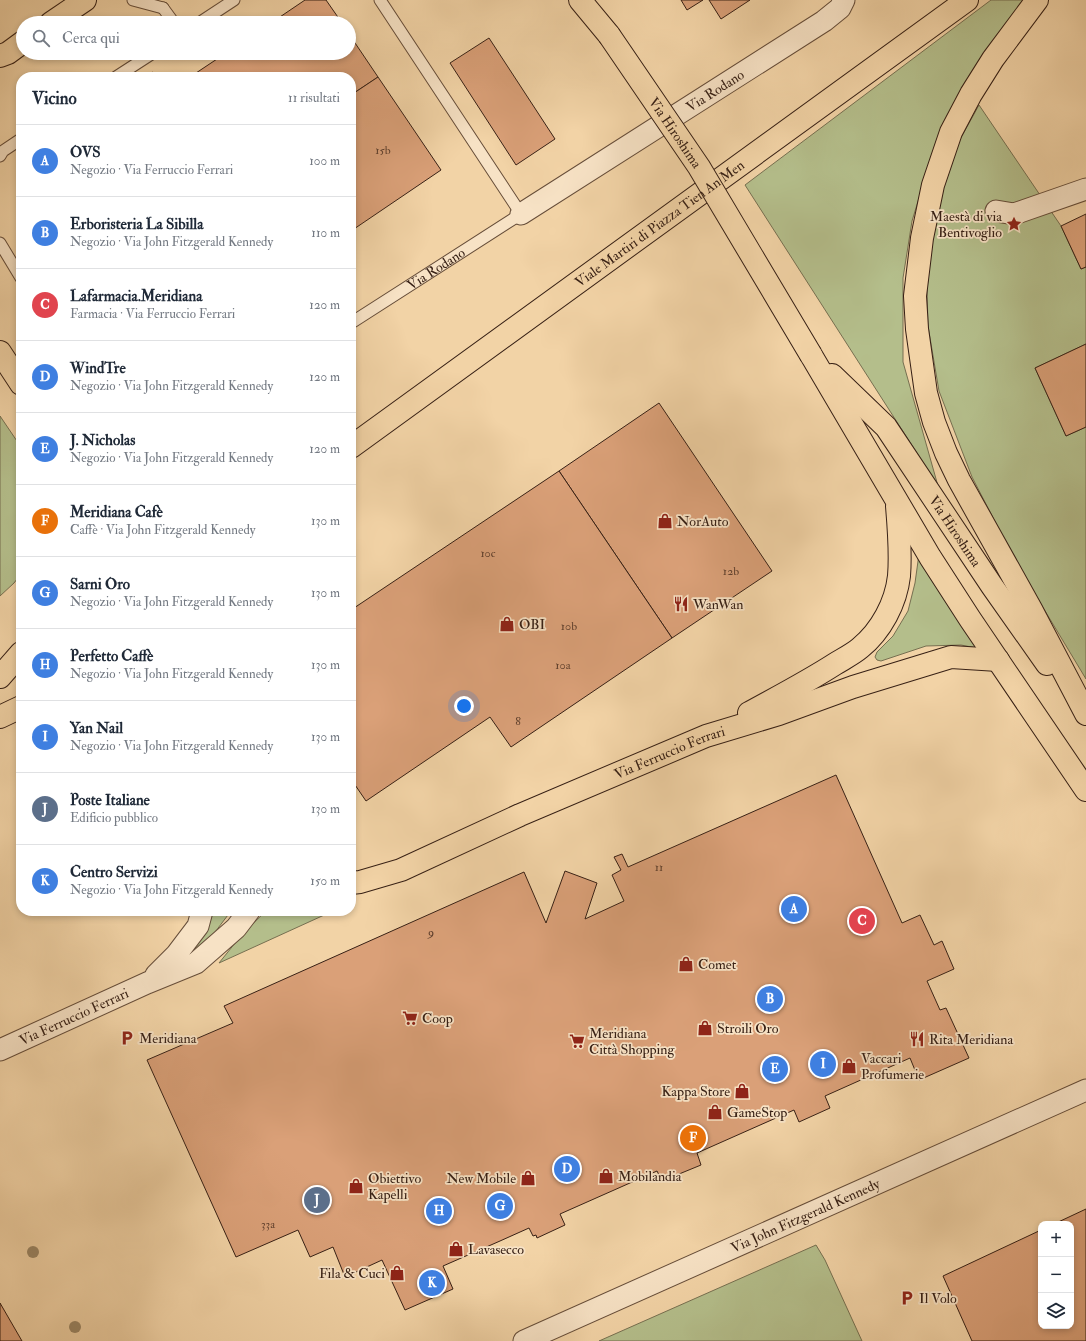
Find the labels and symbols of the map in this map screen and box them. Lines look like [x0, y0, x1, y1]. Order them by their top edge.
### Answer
street label: Via Rodano [683, 66, 748, 116]
street label: Via Hiroshima [645, 94, 705, 172]
house number: 15b [375, 143, 391, 158]
street label: Viale Martiri di Piazza Tien An Men [572, 156, 748, 291]
place label: Maestà di via Bentivoglio [930, 208, 1002, 241]
place icon: Maestà di via Bentivoglio [1005, 215, 1023, 233]
street label: Via Rodano [404, 244, 469, 294]
street label: Via Hiroshima [925, 493, 985, 570]
shop icon: NorAuto [656, 512, 674, 530]
place label: NorAuto [677, 513, 729, 530]
house number: 10c [480, 546, 496, 561]
house number: 12b [723, 564, 739, 579]
restaurant icon: WanWan [672, 595, 690, 613]
place label: WanWan [692, 596, 744, 613]
shop icon: OBI [498, 615, 516, 633]
place label: OBI [519, 616, 545, 633]
house number: 10b [561, 619, 577, 634]
house number: 10a [555, 658, 572, 673]
your location [454, 696, 474, 716]
house number: 8 [515, 714, 521, 729]
street label: Via Ferruccio Ferrari [612, 723, 727, 783]
house number: 11 [655, 860, 663, 875]
pin: A [781, 894, 807, 924]
pin: C [849, 906, 875, 936]
house number: 9 [427, 925, 434, 940]
shop icon: Comet [677, 955, 695, 973]
place label: Comet [698, 956, 737, 973]
street label: Via Ferruccio Ferrari [17, 984, 132, 1049]
pin: B [757, 984, 783, 1014]
supermarket icon: Coop [401, 1009, 419, 1027]
place label: Coop [422, 1010, 453, 1028]
shop icon: Stroili Oro [696, 1019, 714, 1037]
place label: Stroili Oro [717, 1020, 779, 1037]
place label: Meridiana Città Shopping [589, 1025, 675, 1059]
parking icon: Meridiana [118, 1029, 136, 1047]
place label: Meridiana [139, 1030, 197, 1047]
restaurant icon: Rita Meridiana [908, 1030, 926, 1048]
place label: Rita Meridiana [929, 1031, 1014, 1048]
supermarket icon: Meridiana Città Shopping [568, 1032, 586, 1050]
pin: I [810, 1049, 836, 1079]
place label: Vaccari Profumerie [861, 1050, 924, 1083]
pin: E [762, 1054, 788, 1084]
shop icon: Vaccari Profumerie [840, 1057, 858, 1075]
shop icon: Kappa Store [733, 1082, 751, 1100]
place label: Kappa Store [662, 1083, 730, 1101]
shop icon: GameStop [706, 1103, 724, 1121]
place label: GameStop [727, 1104, 787, 1122]
pin: F [680, 1123, 706, 1153]
pin: D [554, 1154, 580, 1184]
shop icon: Mobilandia [597, 1167, 615, 1185]
place label: Mobilandia [618, 1168, 682, 1185]
shop icon: New Mobile [519, 1169, 537, 1187]
place label: Obiettivo Kapelli [368, 1170, 421, 1204]
place label: New Mobile [446, 1170, 516, 1187]
street label: Via John Fitzgerald Kennedy [728, 1175, 884, 1257]
shop icon: Obiettivo Kapelli [347, 1177, 365, 1195]
pin: J [304, 1185, 330, 1215]
pin: G [487, 1191, 513, 1221]
pin: H [426, 1196, 452, 1226]
house number: 33a [261, 1217, 276, 1232]
shop icon: Lavasecco [447, 1240, 465, 1258]
place label: Lavasecco [468, 1241, 524, 1258]
shop icon: Fila & Cuci [388, 1264, 406, 1282]
place label: Fila & Cuci [319, 1265, 385, 1282]
pin: K [419, 1268, 445, 1298]
parking icon: Il Volo [898, 1289, 916, 1307]
place label: Il Volo [919, 1290, 957, 1307]

